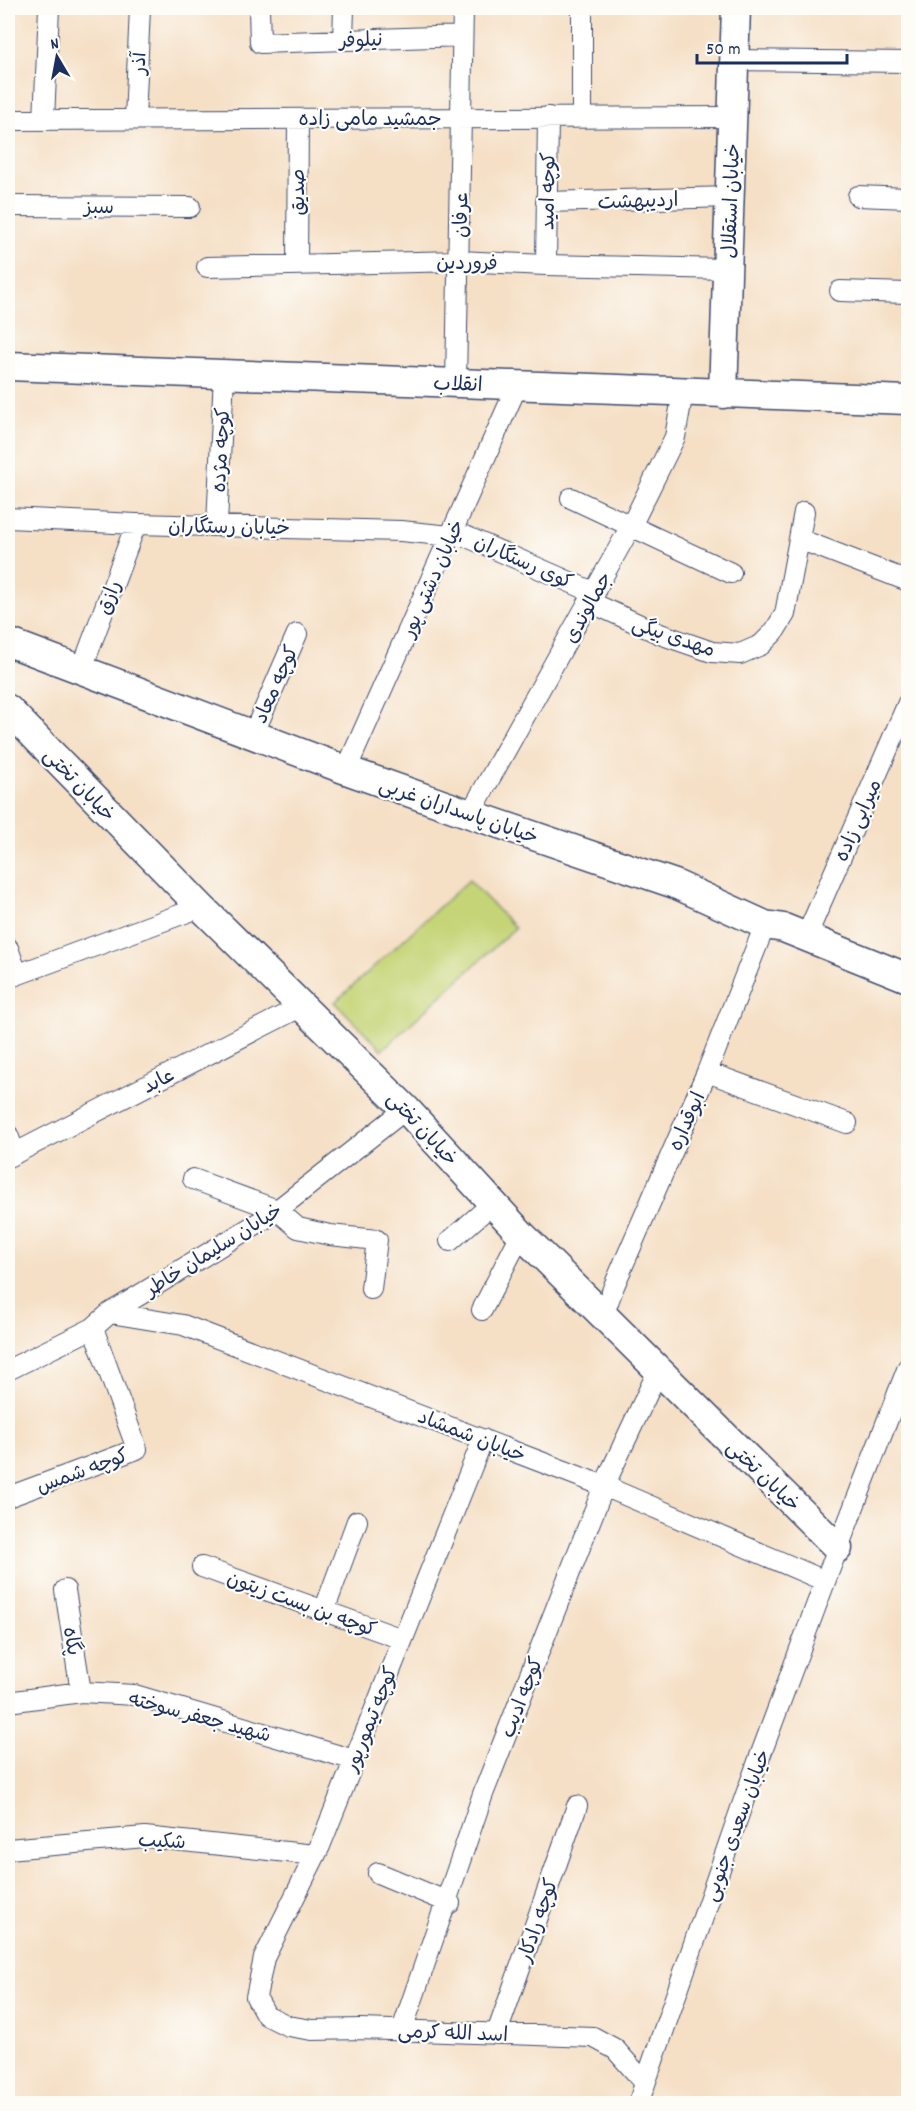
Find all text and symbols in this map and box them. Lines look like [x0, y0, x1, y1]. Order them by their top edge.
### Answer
north arrow [27, 27, 87, 87]
street label: نیلوفر [337, 27, 383, 57]
scale bar [697, 27, 847, 65]
text: N [49, 33, 61, 57]
text: 50 m [706, 38, 741, 63]
street label: آذر [126, 50, 156, 77]
street label: جمشید مامی زاده [298, 107, 442, 135]
street label: خیابان استقلال [717, 143, 749, 259]
street label: کوچه امید [535, 152, 565, 230]
street label: صدیق [286, 169, 314, 215]
street label: اردیبهشت [597, 188, 679, 218]
street label: عرفان [449, 192, 477, 238]
street label: سبز [82, 195, 114, 223]
street label: فروردین [436, 250, 498, 280]
street label: انقلاب [433, 371, 483, 401]
street label: کوچه مژده [207, 407, 239, 493]
street label: خیابان رستگاران [168, 514, 290, 544]
street label: خیابان دشتی پور [395, 516, 473, 644]
street label: کوی رستگاران [469, 530, 577, 598]
street label: جمالوندی [559, 568, 621, 649]
street label: رازق [92, 577, 130, 619]
street label: مهدی بیگی [628, 612, 718, 666]
street label: کوچه معاد [248, 642, 307, 729]
street label: خیابان تختی [35, 743, 120, 829]
street label: خیابان پاسداران غربی [375, 773, 541, 853]
street label: میرابی زاده [829, 776, 890, 867]
street label: عابد [139, 1063, 180, 1102]
street label: خیابان تختی [379, 1087, 463, 1174]
street label: ابوقداره [663, 1088, 714, 1156]
street label: خیابان سلیمان خاطر [139, 1198, 289, 1306]
street label: خیابان شمشاد [413, 1404, 529, 1471]
street label: خیابان تختی [719, 1435, 805, 1520]
street label: کوچه شمس [33, 1443, 133, 1502]
street label: کوچه بن بست زیتون [222, 1566, 380, 1646]
street label: پگاه [54, 1625, 86, 1658]
street label: کوچه ادیب [496, 1654, 552, 1743]
street label: کوچه تیمورپور [339, 1663, 407, 1778]
street label: شهید جعفر سوخته [125, 1686, 274, 1751]
street label: خیابان سعدی جنوبی [698, 1746, 779, 1906]
street label: شکیب [137, 1828, 186, 1858]
street label: کوچه رادکار [512, 1875, 567, 1968]
street label: اسد الله کرمی [397, 2019, 509, 2051]

